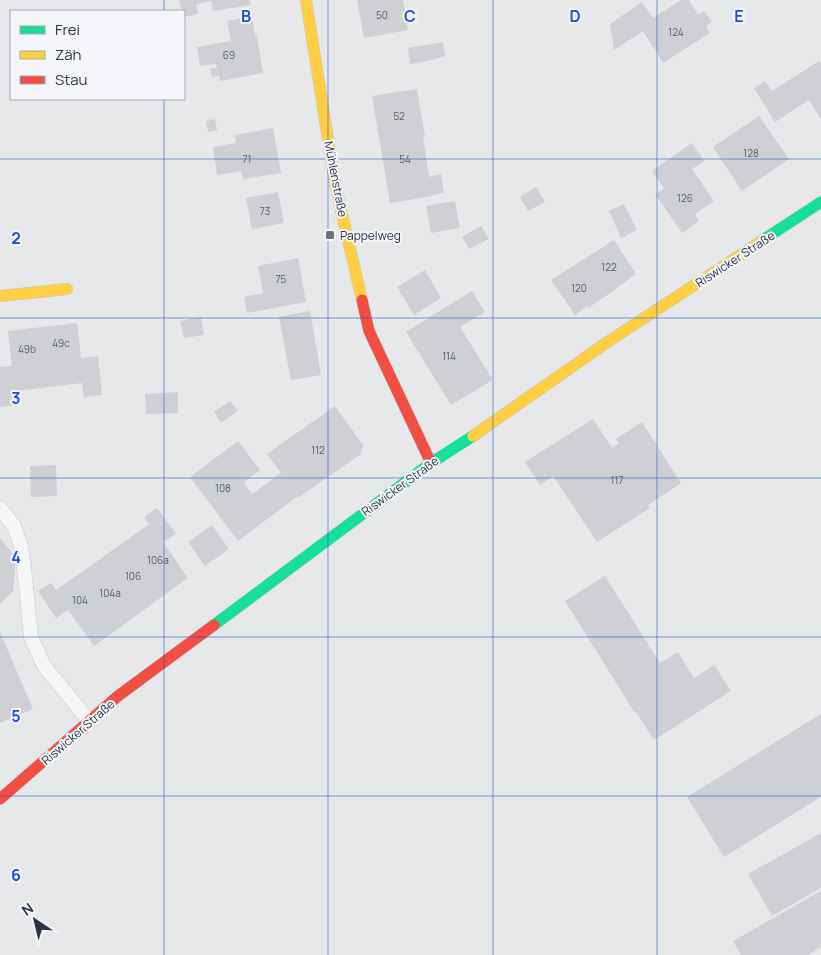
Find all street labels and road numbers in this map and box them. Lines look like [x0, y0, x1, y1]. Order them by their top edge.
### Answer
street label: Mühlenstraße [320, 140, 352, 218]
street label: Riswicker Straße [692, 227, 778, 291]
street label: Riswicker Straße [358, 452, 442, 520]
street label: Riswicker Straße [38, 695, 118, 769]

